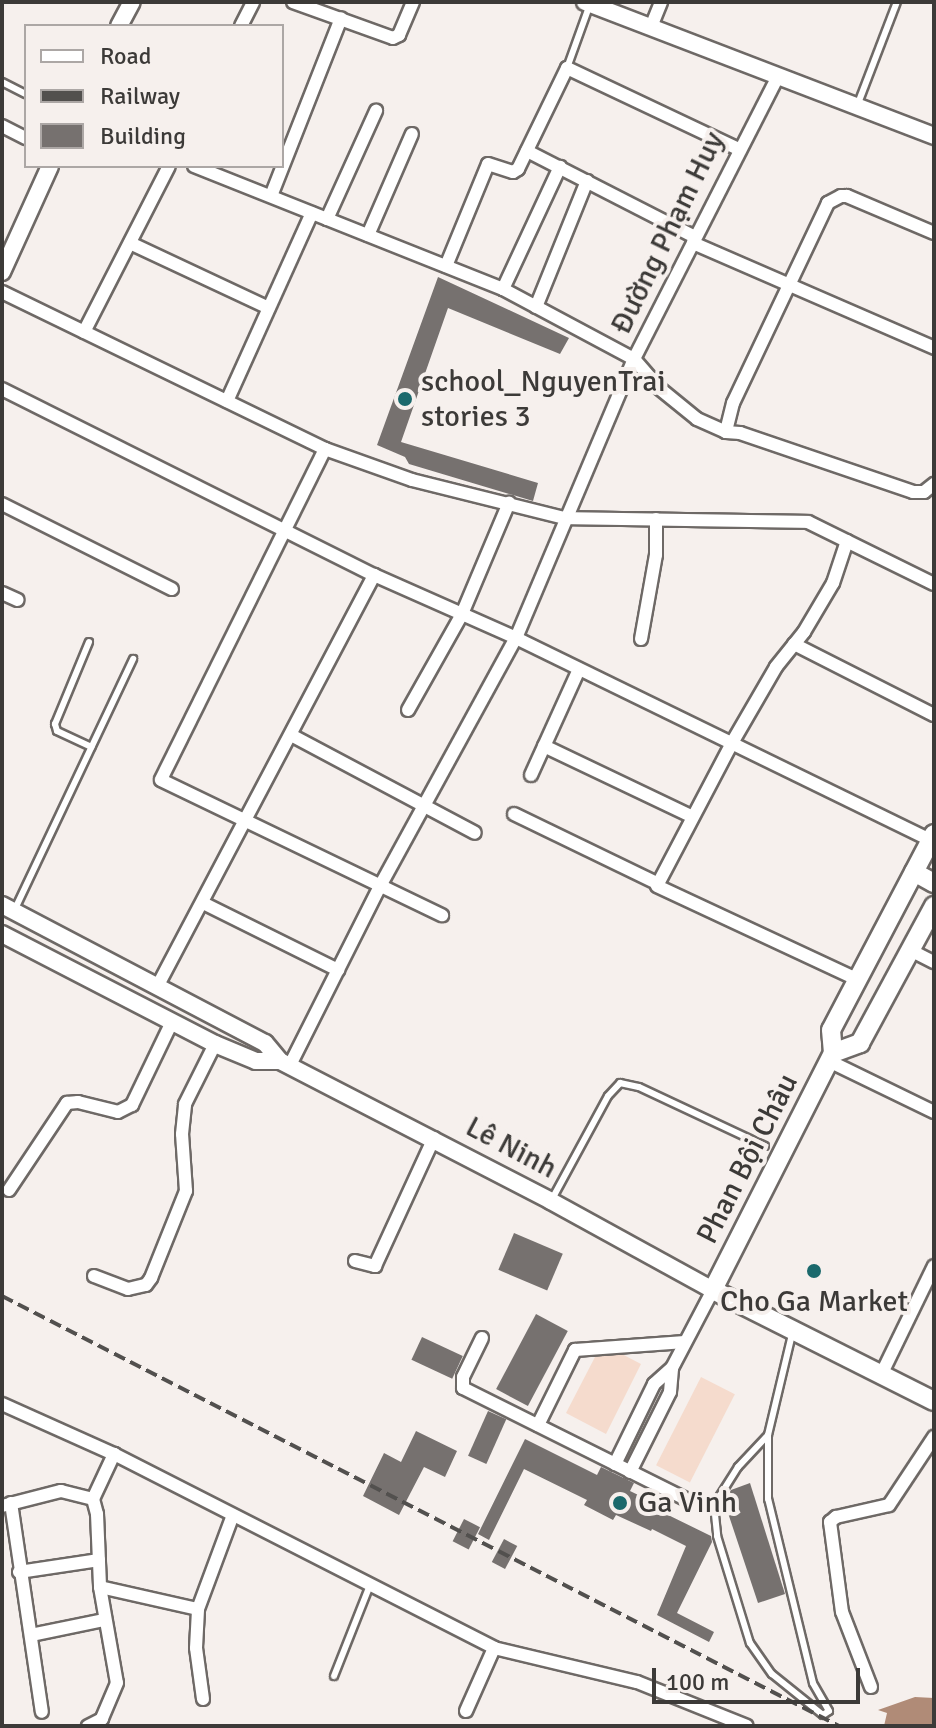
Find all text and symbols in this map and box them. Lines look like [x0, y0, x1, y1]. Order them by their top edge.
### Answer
legend [24, 24, 284, 168]
text: Road [100, 41, 151, 71]
text: Railway [100, 81, 180, 111]
text: Building [100, 121, 186, 151]
street label: Đường Phạm Huy [603, 126, 733, 340]
place label: school_NguyenTrai stories 3 [421, 364, 666, 434]
marker: school_NguyenTrai stories 3 [396, 390, 414, 408]
street label: Phan Bội Châu [690, 1068, 806, 1250]
street label: Lê Ninh [459, 1109, 563, 1187]
marker: Cho Ga Market [805, 1262, 823, 1280]
place label: Cho Ga Market [720, 1284, 908, 1320]
place label: Ga Vinh [638, 1485, 737, 1521]
marker: Ga Vinh [609, 1492, 631, 1514]
scale bar [656, 1652, 864, 1702]
text: 100 m [666, 1667, 729, 1697]

